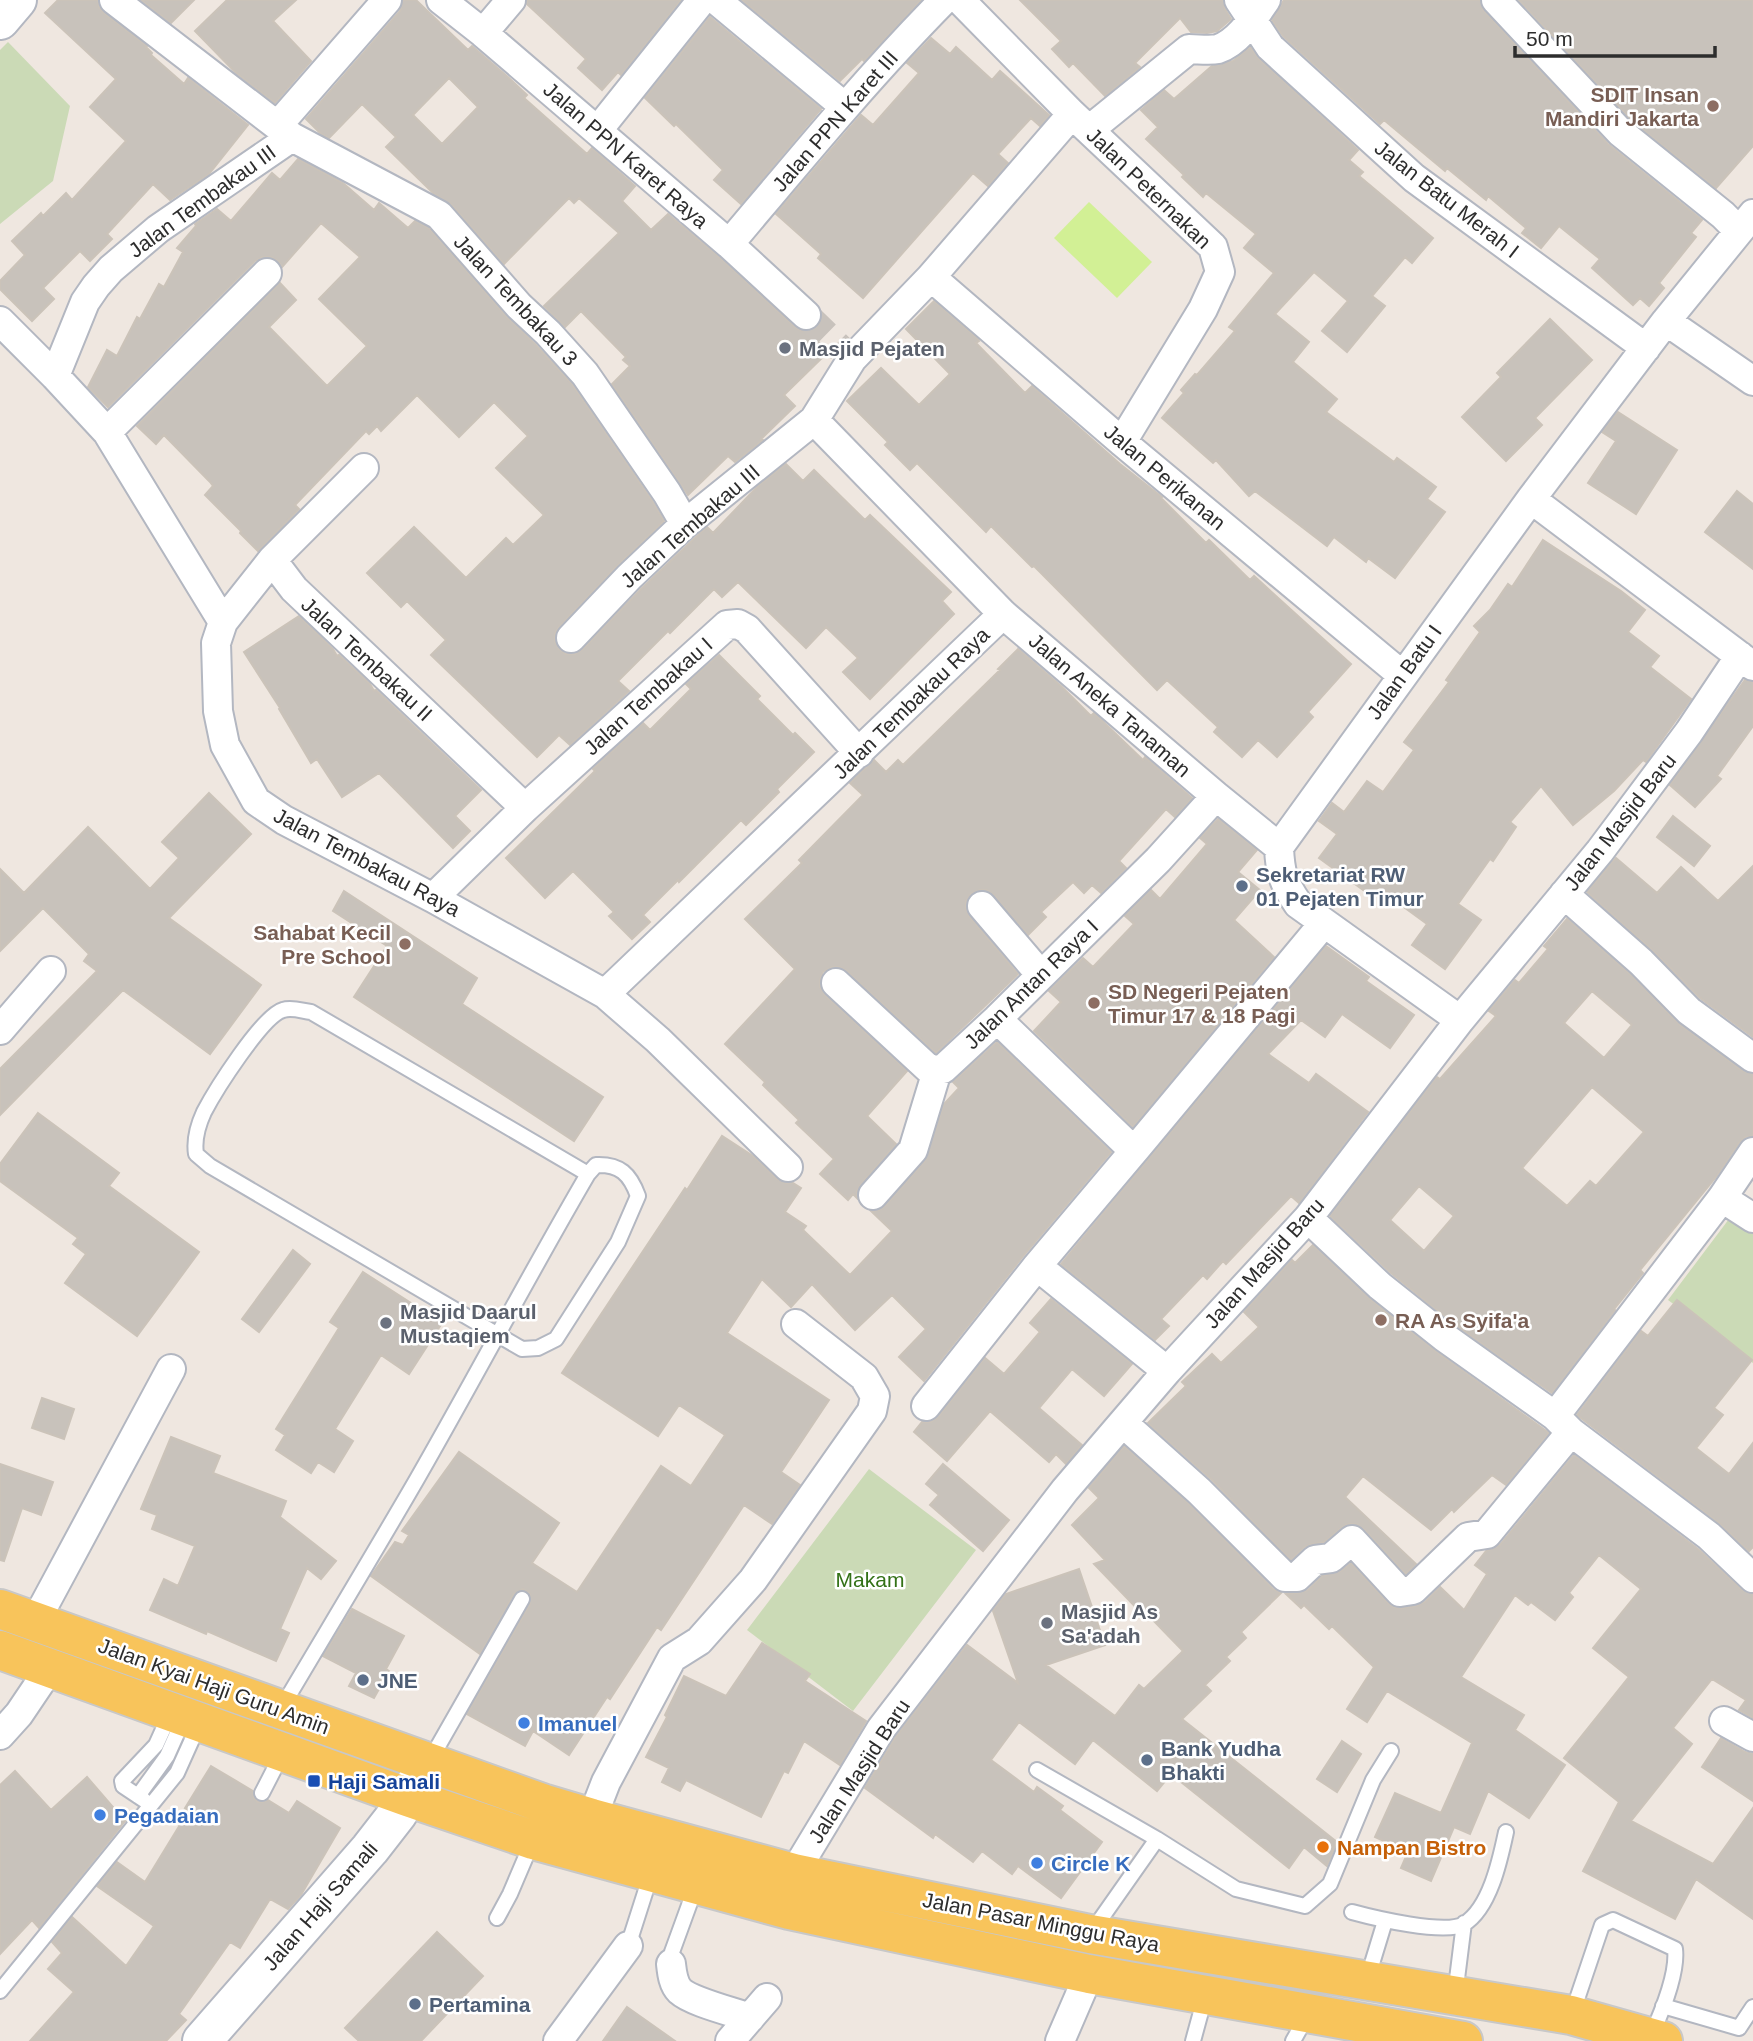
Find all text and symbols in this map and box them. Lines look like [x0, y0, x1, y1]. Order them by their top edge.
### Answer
scale bar [1515, 14, 1714, 58]
text: 50 m [1526, 27, 1573, 50]
street label: Jalan PPN Karet III [768, 46, 902, 196]
street label: Jalan PPN Karet Raya [539, 77, 713, 233]
place label: SDIT Insan Mandiri Jakarta [1545, 83, 1699, 130]
marker: SDIT Insan Mandiri Jakarta [1705, 98, 1721, 114]
street label: Jalan Peternakan [1082, 123, 1216, 253]
street label: Jalan Batu Merah I [1370, 136, 1524, 262]
street label: Jalan Tembakau III [124, 140, 280, 262]
street label: Jalan Tembakau 3 [450, 230, 582, 370]
place label: Masjid Pejaten [799, 337, 945, 360]
marker: Masjid Pejaten [777, 340, 793, 356]
street label: Jalan Perikanan [1100, 420, 1230, 534]
street label: Jalan Tembakau III [616, 460, 764, 592]
street label: Jalan Tembakau II [297, 593, 437, 725]
street label: Jalan Batu I [1362, 620, 1446, 724]
street label: Jalan Tembakau Raya [828, 622, 994, 783]
street label: Jalan Aneka Tanaman [1025, 629, 1195, 781]
street label: Jalan Tembakau I [579, 633, 717, 759]
street label: Jalan Masjid Baru [1560, 749, 1680, 895]
street label: Jalan Tembakau Raya [270, 803, 464, 921]
place label: Sekretariat RW 01 Pejaten Timur [1256, 863, 1424, 910]
marker: Sekretariat RW 01 Pejaten Timur [1234, 878, 1250, 894]
street label: Jalan Antan Raya I [960, 914, 1102, 1054]
place label: Sahabat Kecil Pre School [253, 921, 391, 968]
marker: Sahabat Kecil Pre School [397, 936, 413, 952]
place label: SD Negeri Pejaten Timur 17 & 18 Pagi [1108, 980, 1296, 1027]
marker: SD Negeri Pejaten Timur 17 & 18 Pagi [1086, 995, 1102, 1011]
street label: Jalan Masjid Baru [1200, 1193, 1328, 1333]
place label: Masjid Daarul Mustaqiem [400, 1300, 537, 1347]
place label: RA As Syifa'a [1395, 1309, 1529, 1332]
marker: RA As Syifa'a [1373, 1312, 1389, 1328]
marker: Masjid Daarul Mustaqiem [378, 1315, 394, 1331]
park label: Makam [836, 1568, 904, 1591]
place label: Masjid As Sa'adah [1061, 1600, 1158, 1647]
marker: Masjid As Sa'adah [1039, 1615, 1055, 1631]
street label: Jalan Kyai Haji Guru Amin [95, 1633, 333, 1739]
place label: JNE [377, 1669, 418, 1692]
marker: JNE [355, 1672, 371, 1688]
street label: Jalan Masjid Baru [804, 1695, 914, 1847]
place label: Imanuel [538, 1712, 617, 1735]
marker: Imanuel [516, 1715, 532, 1731]
place label: Bank Yudha Bhakti [1161, 1737, 1281, 1784]
marker: Bank Yudha Bhakti [1139, 1752, 1155, 1768]
place label: Haji Samali [328, 1770, 440, 1793]
marker: Haji Samali [306, 1773, 322, 1789]
place label: Pegadaian [114, 1804, 219, 1827]
marker: Pegadaian [92, 1807, 108, 1823]
place label: Nampan Bistro [1337, 1836, 1486, 1859]
street label: Jalan Haji Samali [258, 1837, 382, 1975]
marker: Nampan Bistro [1315, 1839, 1331, 1855]
place label: Circle K [1051, 1852, 1130, 1875]
marker: Circle K [1029, 1855, 1045, 1871]
street label: Jalan Pasar Minggu Raya [921, 1888, 1162, 1956]
place label: Pertamina [429, 1993, 531, 2016]
marker: Pertamina [407, 1996, 423, 2012]

